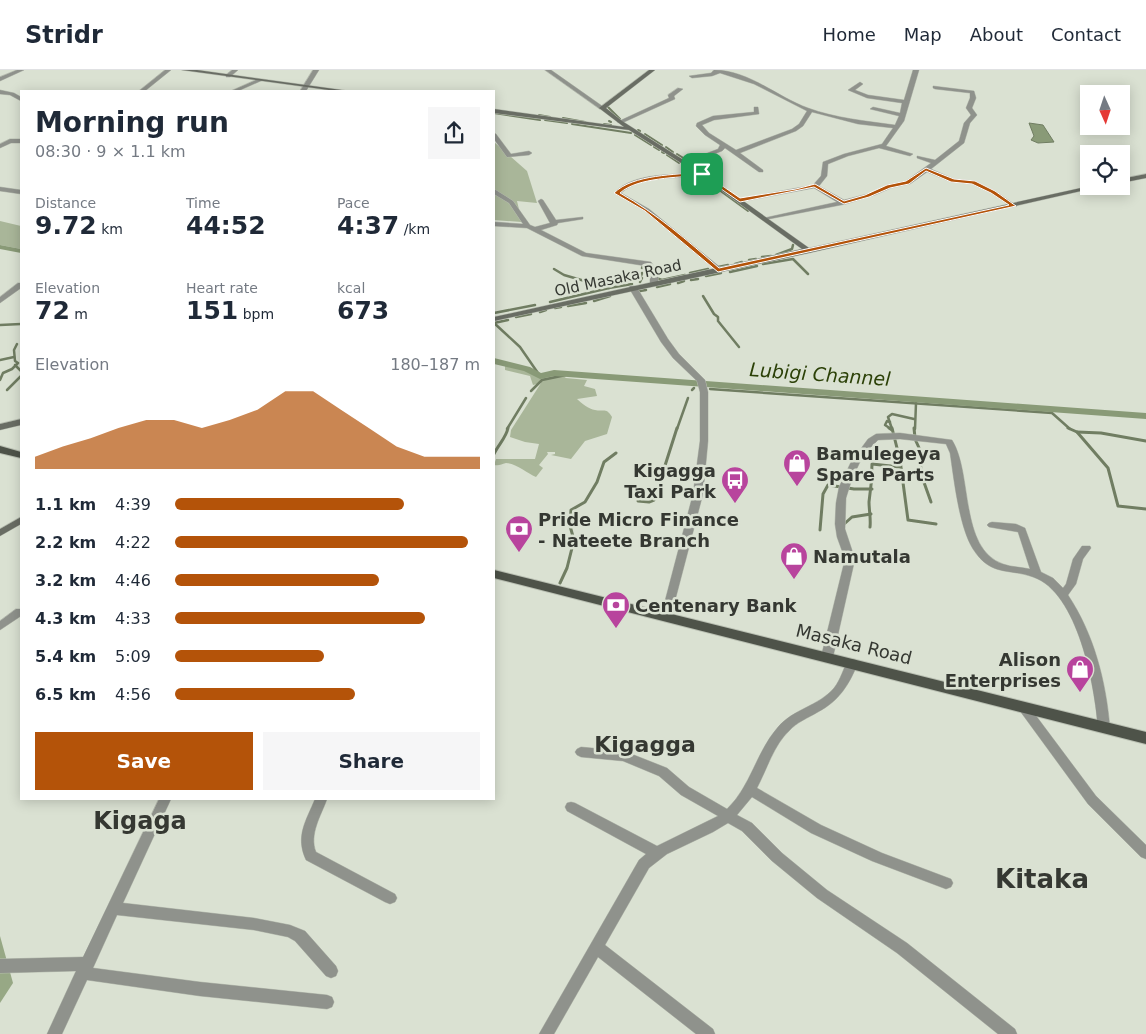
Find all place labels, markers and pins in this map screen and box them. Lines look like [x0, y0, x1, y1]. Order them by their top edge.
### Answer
pin [681, 153, 723, 195]
place label: Bamulegeya Spare Parts [816, 443, 941, 485]
shop icon: Bamulegeya Spare Parts [782, 448, 812, 487]
place label: Kigagga Taxi Park [624, 460, 717, 502]
bus stop icon: Kigagga Taxi Park [720, 465, 750, 504]
place label: Pride Micro Finance - Nateete Branch [538, 509, 739, 551]
bank icon: Pride Micro Finance - Nateete Branch [504, 514, 534, 553]
shop icon: Namutala [779, 541, 809, 580]
place label: Namutala [813, 546, 911, 567]
bank icon: Centenary Bank [601, 590, 631, 629]
place label: Centenary Bank [635, 595, 798, 616]
place label: Alison Enterprises [945, 649, 1061, 691]
shop icon: Alison Enterprises [1065, 654, 1095, 693]

